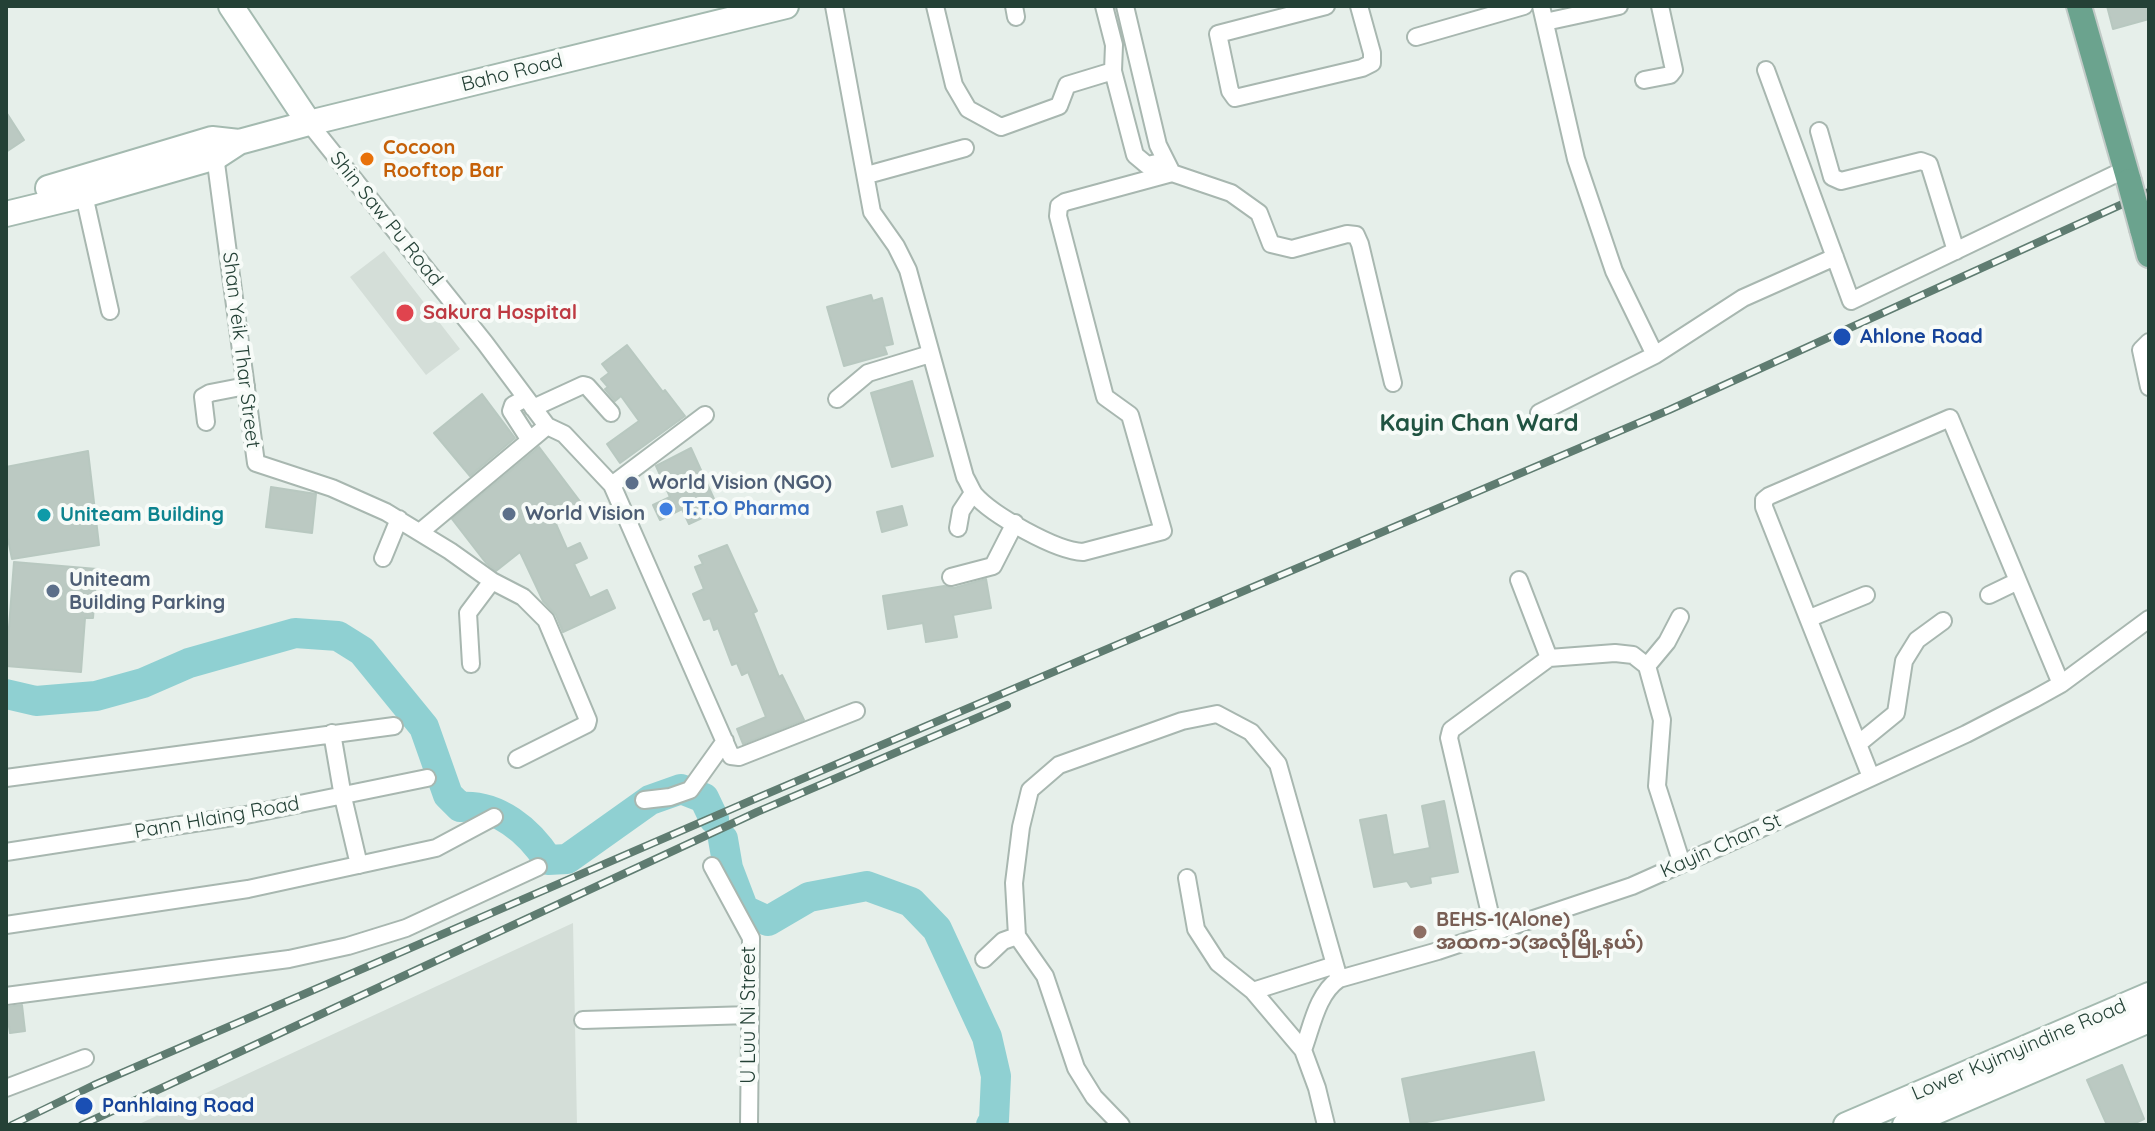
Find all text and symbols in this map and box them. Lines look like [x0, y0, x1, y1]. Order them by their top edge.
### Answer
street label: Baho Road [459, 49, 565, 97]
place label: Cocoon Rooftop Bar [383, 136, 503, 183]
street label: Shin Saw Pu Road [324, 147, 448, 291]
marker: Cocoon Rooftop Bar [358, 150, 376, 168]
street label: Shan Yeik Thar Street [217, 251, 265, 449]
place label: Sakura Hospital [423, 301, 577, 325]
marker: Sakura Hospital [394, 302, 416, 324]
place label: Ahlone Road [1860, 325, 1983, 349]
marker: Ahlone Road [1831, 326, 1853, 348]
district label: Kayin Chan Ward [1379, 410, 1579, 438]
place label: World Vision (NGO) [648, 471, 832, 495]
marker: World Vision (NGO) [623, 474, 641, 492]
place label: T.T.O Pharma [682, 497, 810, 521]
marker: T.T.O Pharma [657, 500, 675, 518]
place label: World Vision [525, 502, 645, 526]
place label: Uniteam Building [60, 503, 224, 527]
marker: World Vision [500, 505, 518, 523]
marker: Uniteam Building [35, 506, 53, 524]
place label: Uniteam Building Parking [69, 568, 225, 615]
marker: Uniteam Building Parking [44, 582, 62, 600]
street label: Pann Hlaing Road [133, 792, 301, 844]
street label: Kayin Chan St [1657, 809, 1785, 883]
place label: BEHS-1(Alone) အထက-၁(အလုံမြို့နယ်) [1436, 908, 1643, 955]
marker: BEHS-1(Alone) အထက-၁(အလုံမြို့နယ်) [1411, 923, 1429, 941]
street label: U Luu Ni Street [737, 946, 761, 1084]
street label: Lower Kyimyindine Road [1908, 994, 2130, 1106]
place label: Panhlaing Road [102, 1094, 254, 1118]
marker: Panhlaing Road [73, 1095, 95, 1117]

